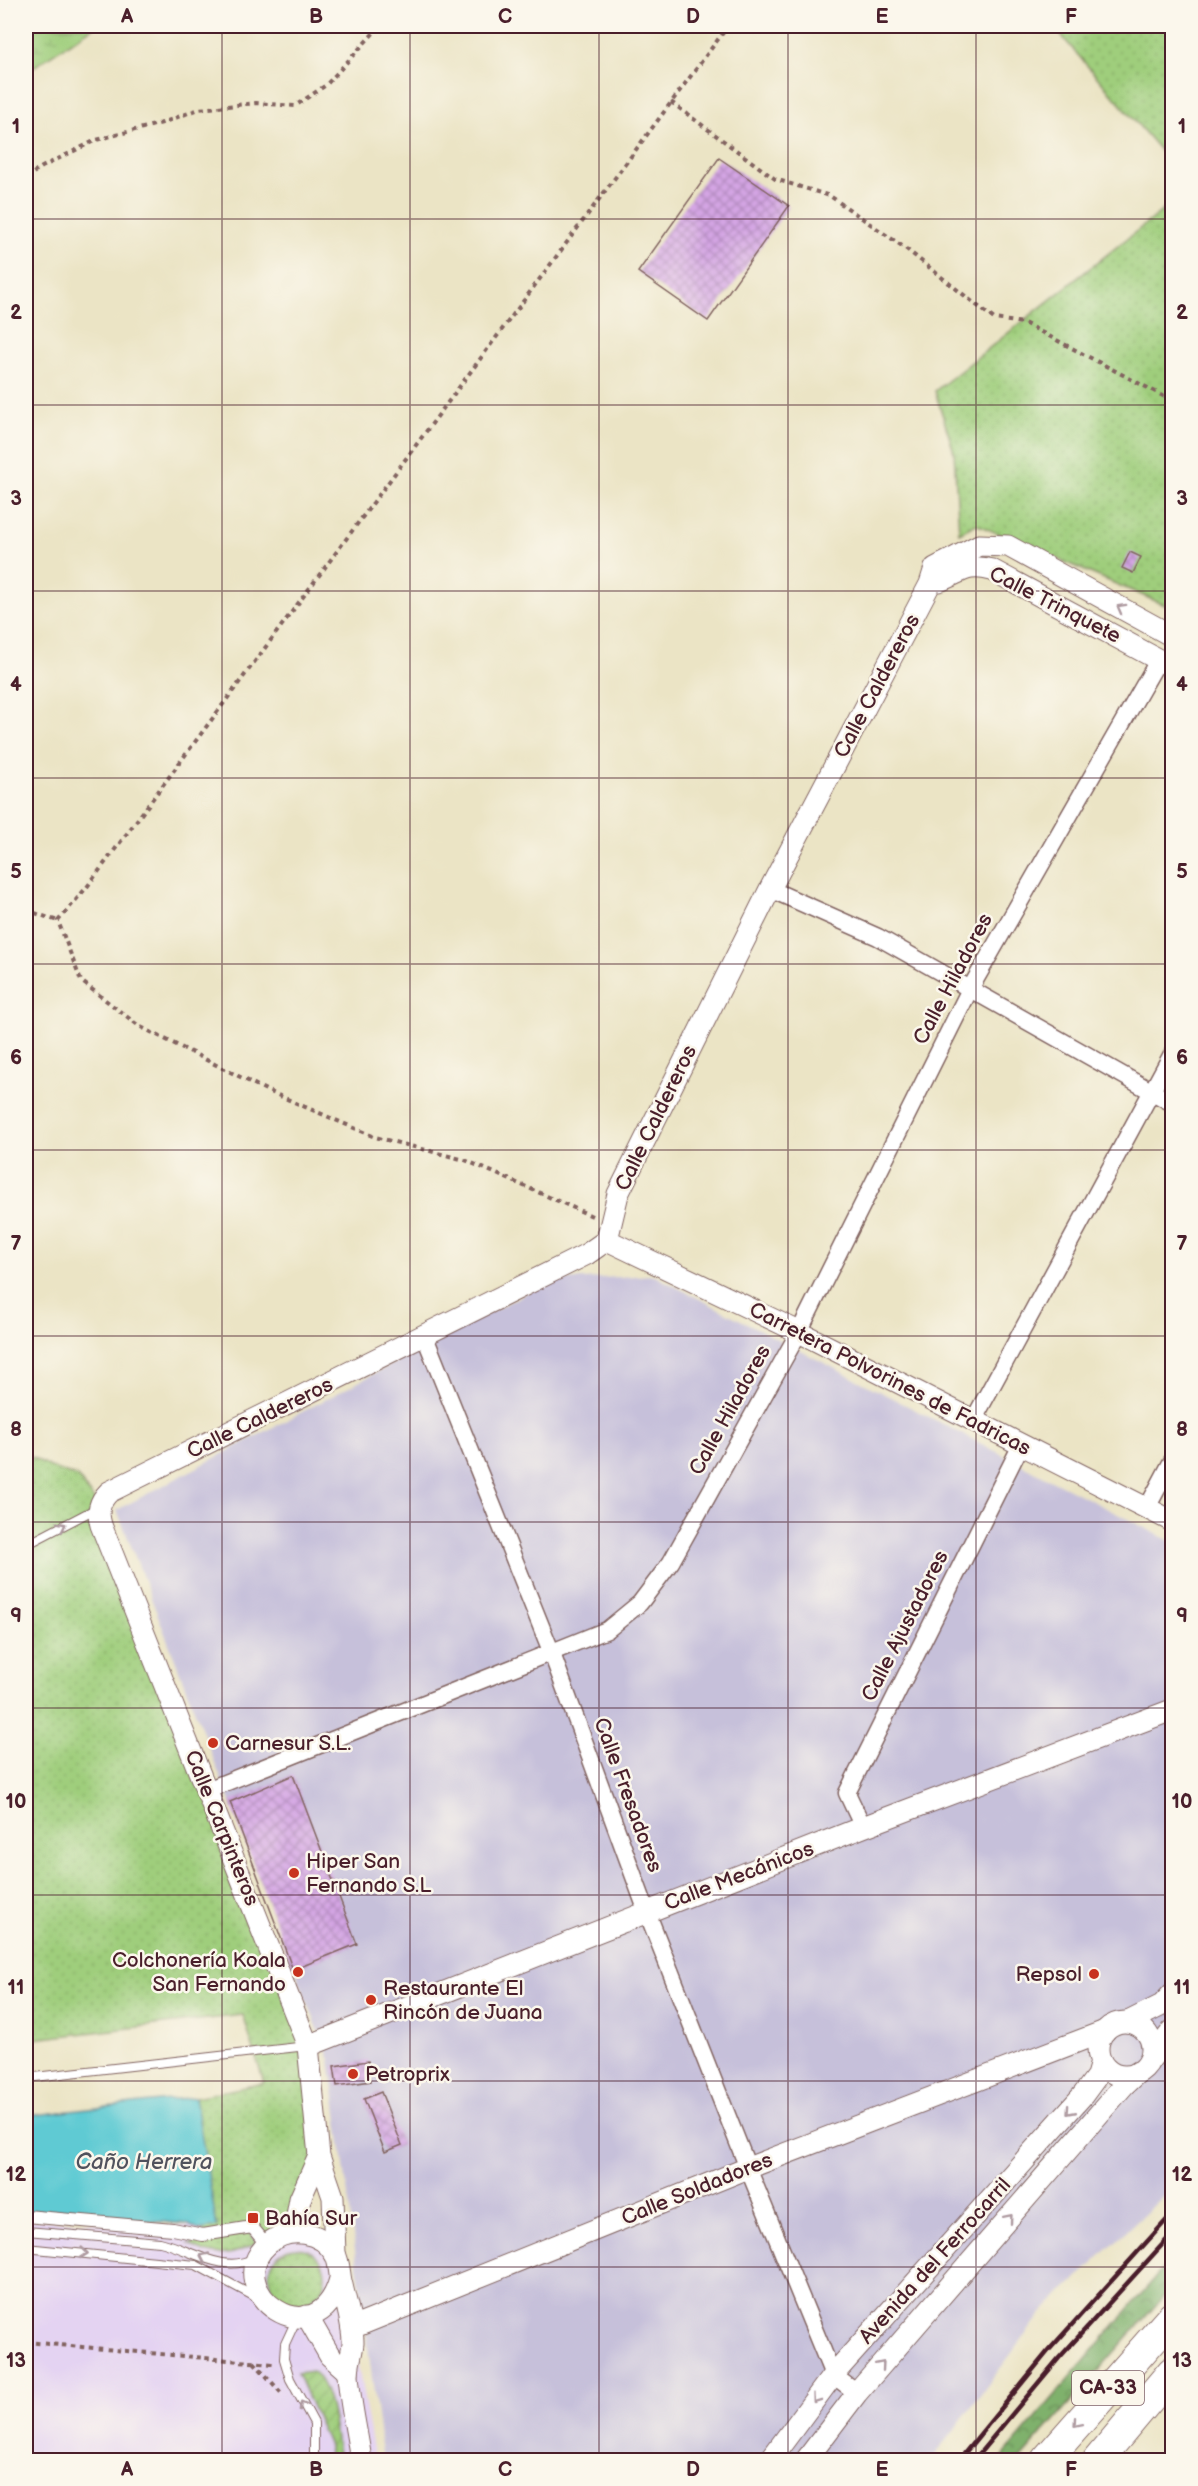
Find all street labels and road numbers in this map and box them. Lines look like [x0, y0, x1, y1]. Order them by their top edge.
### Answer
street label: Calle Trinquete [985, 561, 1125, 649]
street label: Calle Caldereros [829, 610, 925, 762]
street label: Calle Hiladores [908, 909, 998, 1049]
street label: Calle Caldereros [610, 1041, 702, 1195]
street label: Carretera Polvorines de Fadricas [745, 1297, 1035, 1461]
street label: Calle Hiladores [684, 1341, 776, 1479]
street label: Calle Caldereros [183, 1372, 337, 1464]
street label: Calle Ajustadores [856, 1546, 954, 1706]
street label: Calle Fresadores [588, 1714, 668, 1876]
street label: Calle Carpinteros [179, 1747, 265, 1909]
street label: Calle Mecánicos [661, 1836, 817, 1916]
street label: Calle Soldadores [618, 2147, 776, 2231]
street label: Avenida del Ferrocarril [854, 2173, 1016, 2349]
road number: CA-33 [1072, 2371, 1144, 2405]

